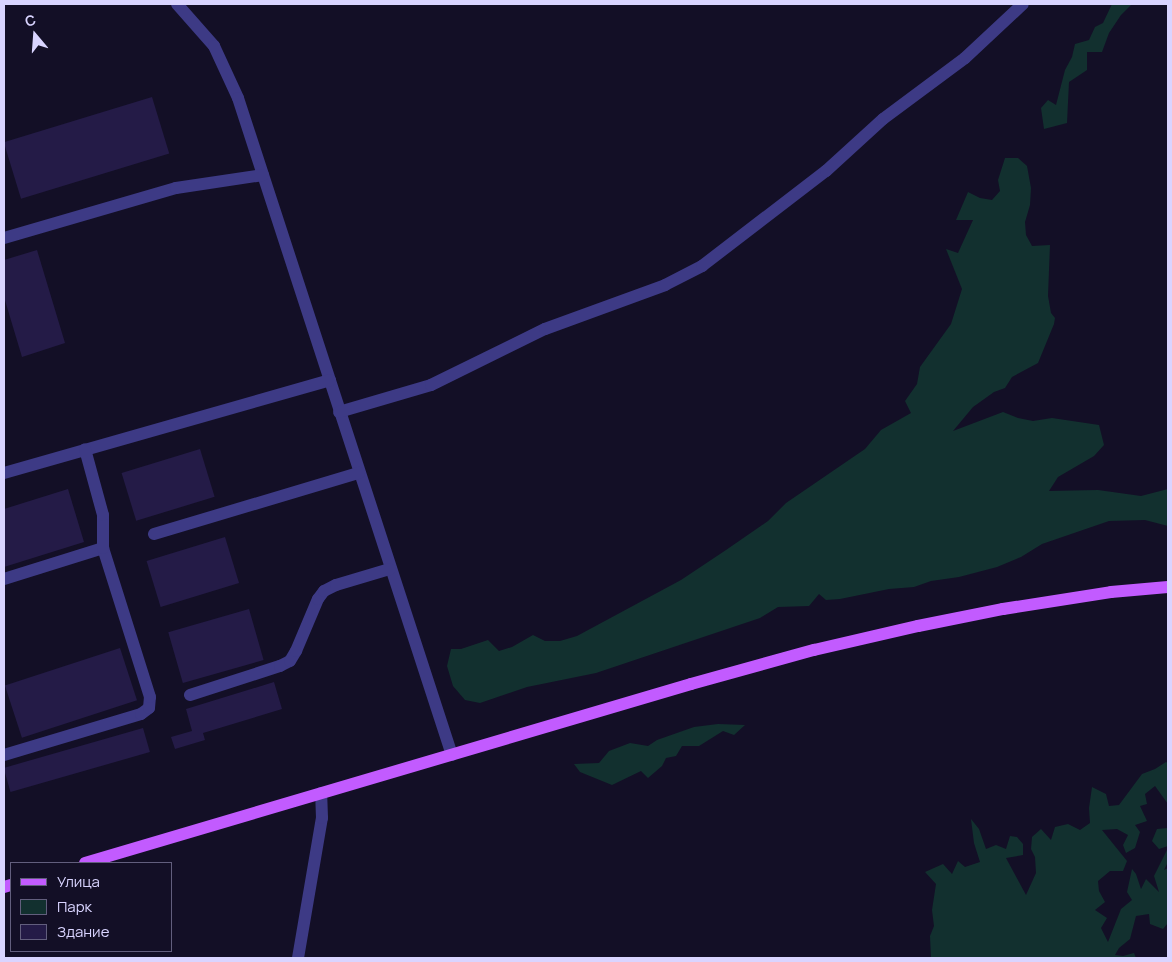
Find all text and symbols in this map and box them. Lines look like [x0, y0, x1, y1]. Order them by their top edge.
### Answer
north arrow [10, 10, 60, 60]
text: С [22, 10, 38, 31]
legend [10, 862, 172, 952]
text: Улица [57, 871, 100, 892]
text: Парк [57, 896, 92, 917]
text: Здание [57, 921, 109, 942]

